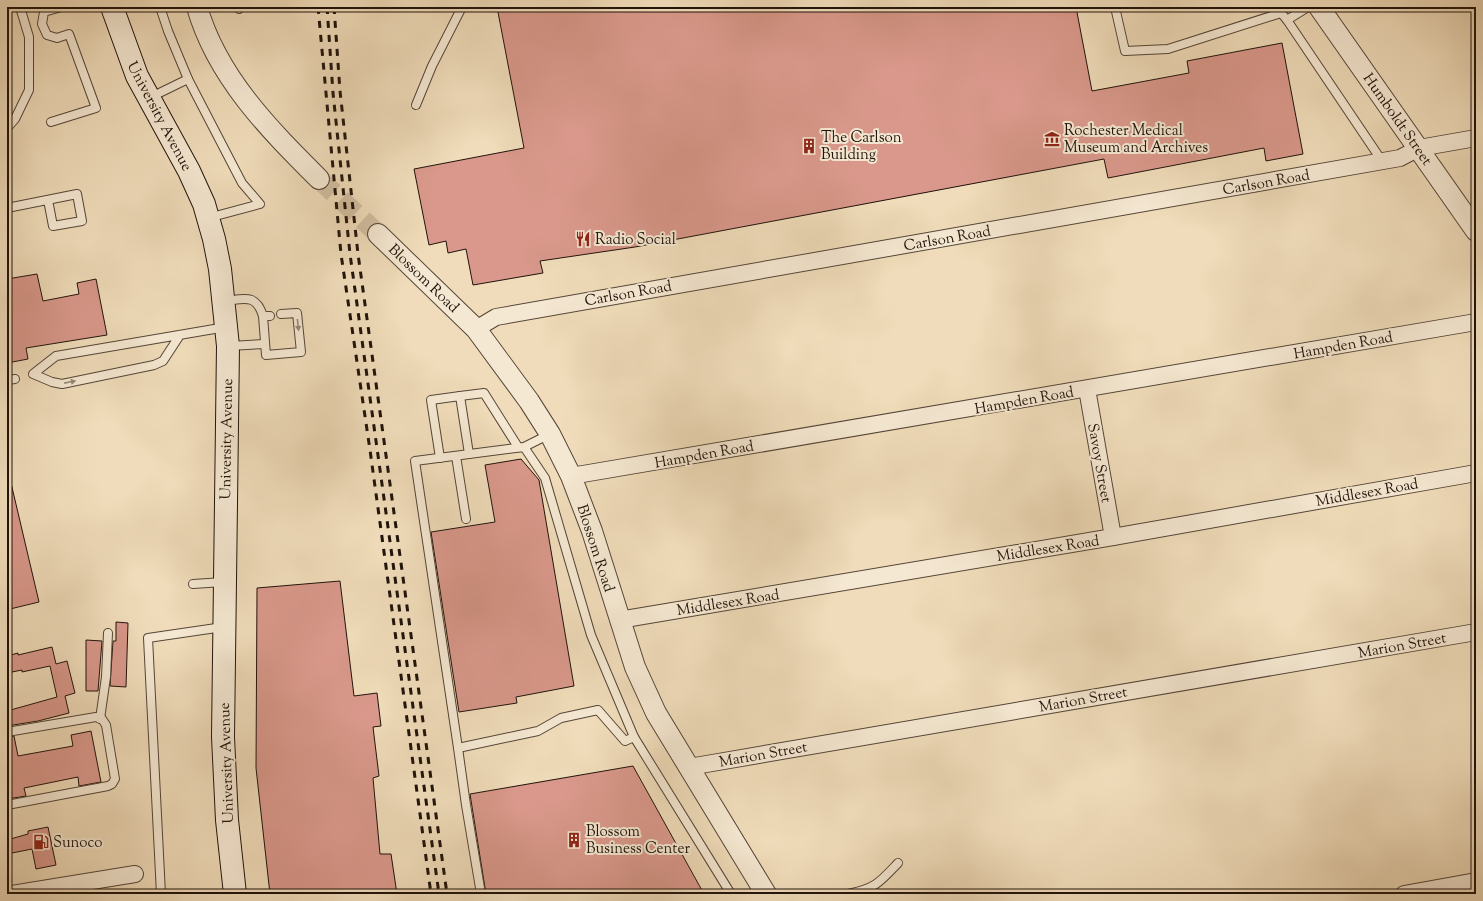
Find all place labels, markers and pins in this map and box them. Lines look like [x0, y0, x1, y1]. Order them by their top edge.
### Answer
place label: Rochester Medical Museum and Archives [1064, 121, 1208, 159]
place label: The Carlson Building [821, 128, 902, 166]
museum icon: Rochester Medical Museum and Archives [1043, 130, 1061, 148]
building icon: The Carlson Building [800, 137, 818, 155]
restaurant icon: Radio Social [574, 230, 592, 248]
place label: Radio Social [595, 230, 676, 251]
place label: Blossom Business Center [586, 822, 690, 860]
building icon: Blossom Business Center [565, 831, 583, 849]
fuel station icon: Sunoco [32, 833, 50, 851]
place label: Sunoco [53, 833, 103, 854]

